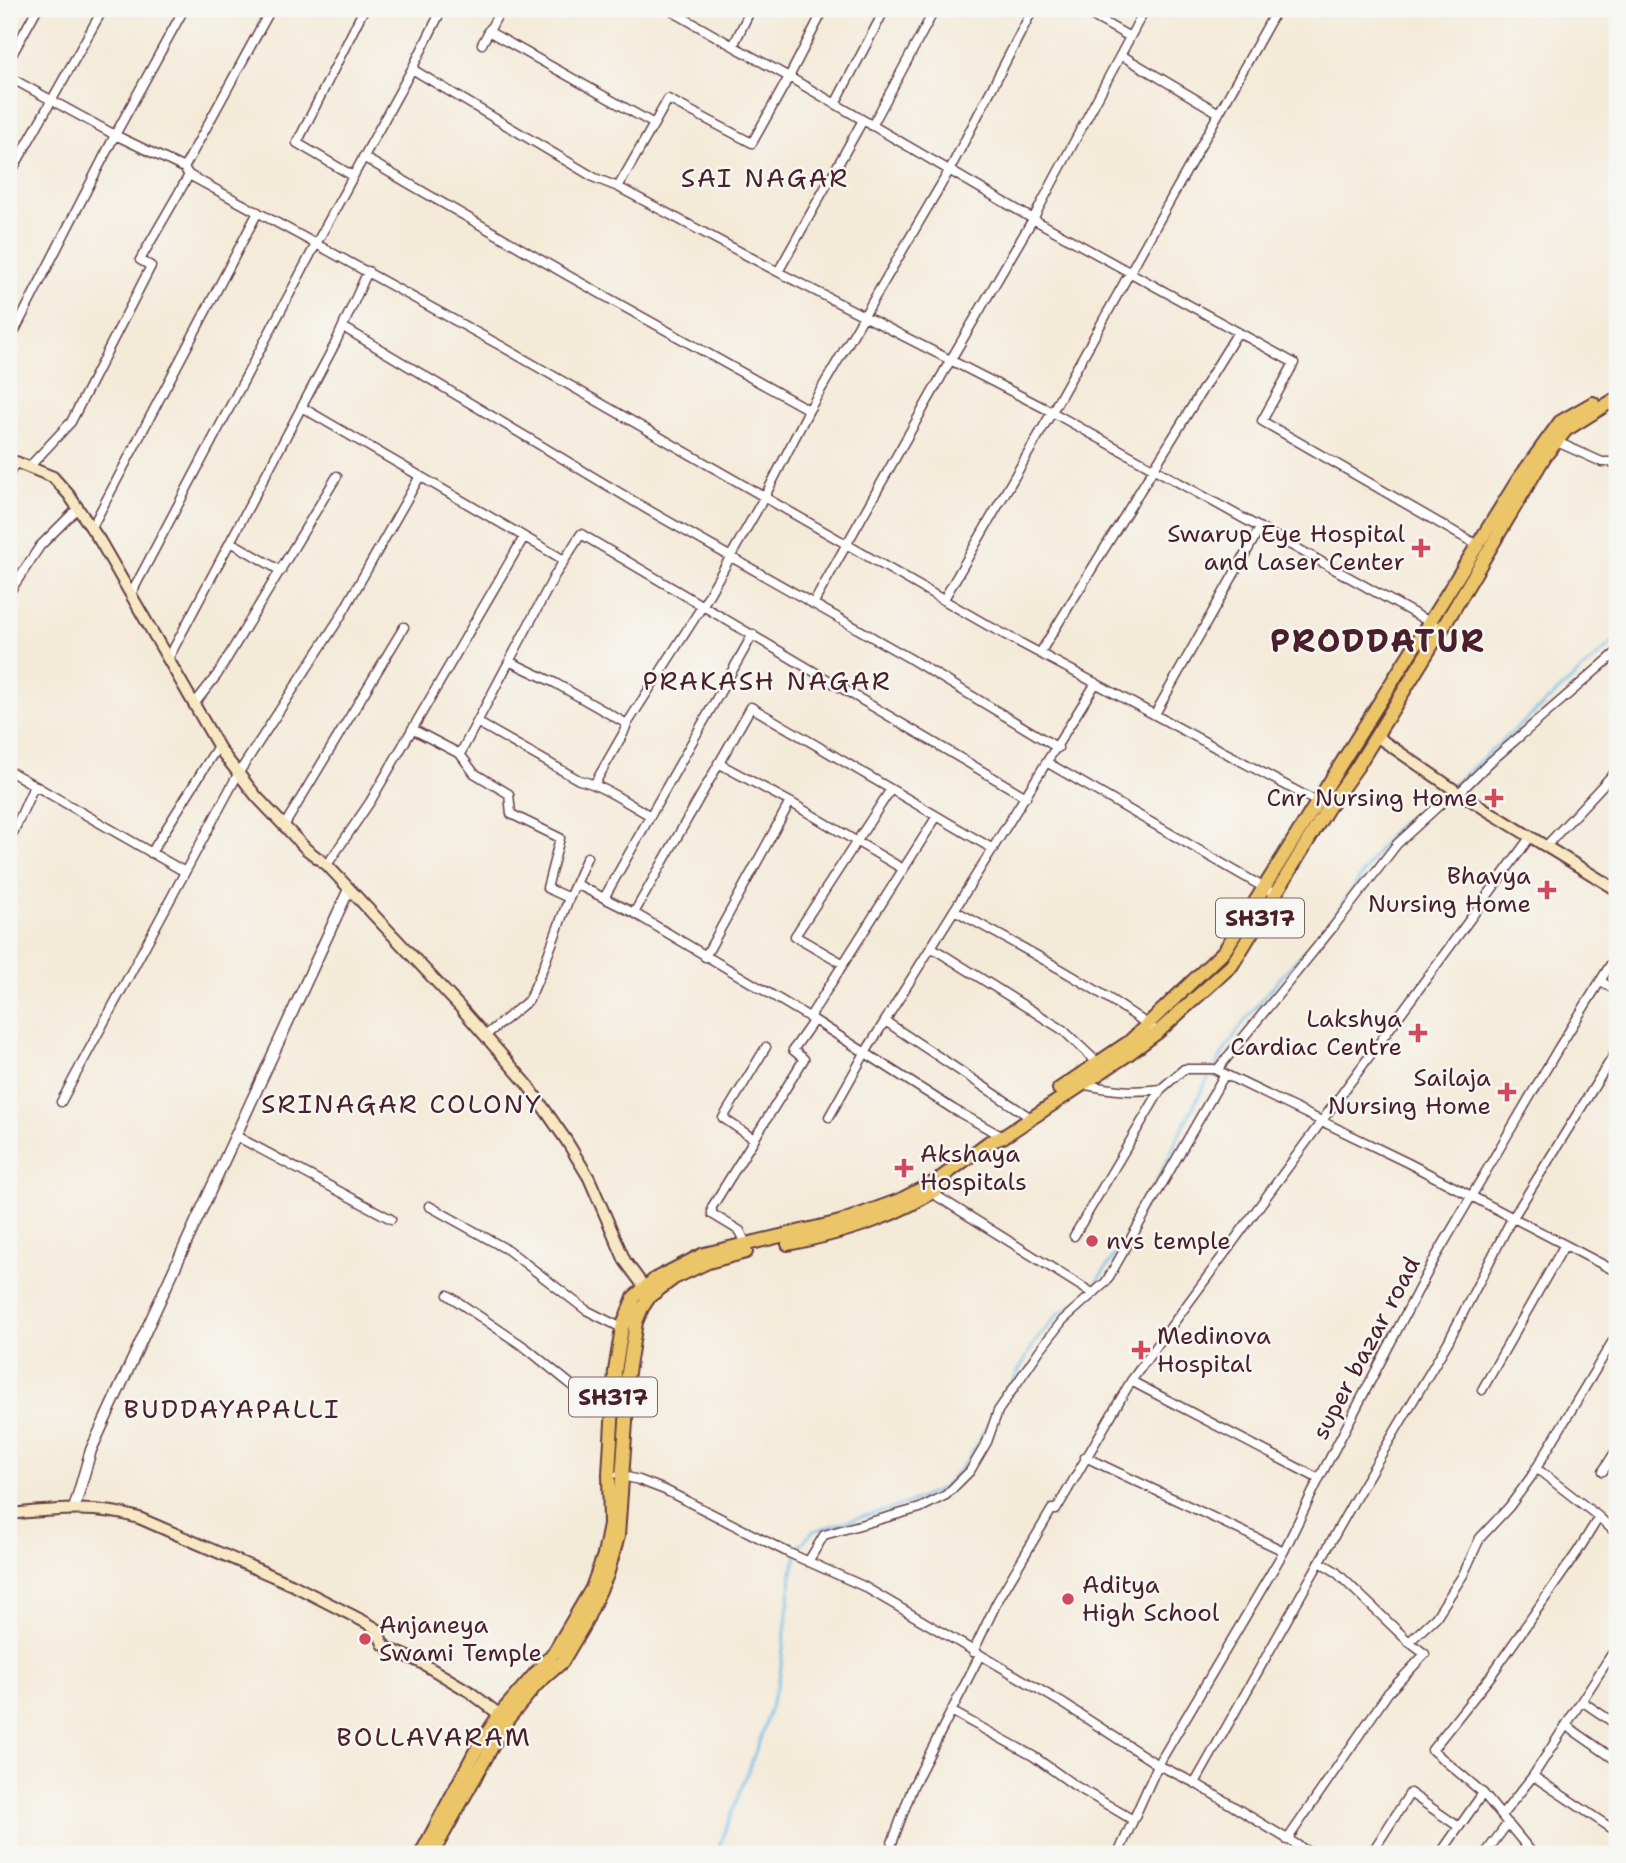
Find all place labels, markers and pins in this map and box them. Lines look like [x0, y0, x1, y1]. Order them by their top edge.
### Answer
place label: Swarup Eye Hospital and Laser Center [1167, 518, 1406, 578]
marker: Swarup Eye Hospital and Laser Center [1411, 538, 1431, 558]
place label: Cnr Nursing Home [1267, 782, 1478, 814]
marker: Cnr Nursing Home [1484, 788, 1504, 808]
place label: Bhavya Nursing Home [1368, 860, 1531, 920]
marker: Bhavya Nursing Home [1537, 880, 1557, 900]
place label: Lakshya Cardiac Centre [1230, 1003, 1402, 1063]
marker: Lakshya Cardiac Centre [1408, 1023, 1428, 1043]
place label: Sailaja Nursing Home [1328, 1062, 1491, 1122]
marker: Sailaja Nursing Home [1497, 1082, 1517, 1102]
place label: Akshaya Hospitals [920, 1138, 1027, 1198]
marker: Akshaya Hospitals [894, 1158, 914, 1178]
place label: nvs temple [1106, 1225, 1231, 1257]
marker: nvs temple [1084, 1233, 1100, 1249]
place label: Medinova Hospital [1157, 1320, 1271, 1380]
marker: Medinova Hospital [1131, 1340, 1151, 1360]
place label: Aditya High School [1082, 1569, 1220, 1629]
marker: Aditya High School [1060, 1591, 1076, 1607]
place label: Anjaneya Swami Temple [379, 1609, 542, 1669]
marker: Anjaneya Swami Temple [357, 1631, 373, 1647]

